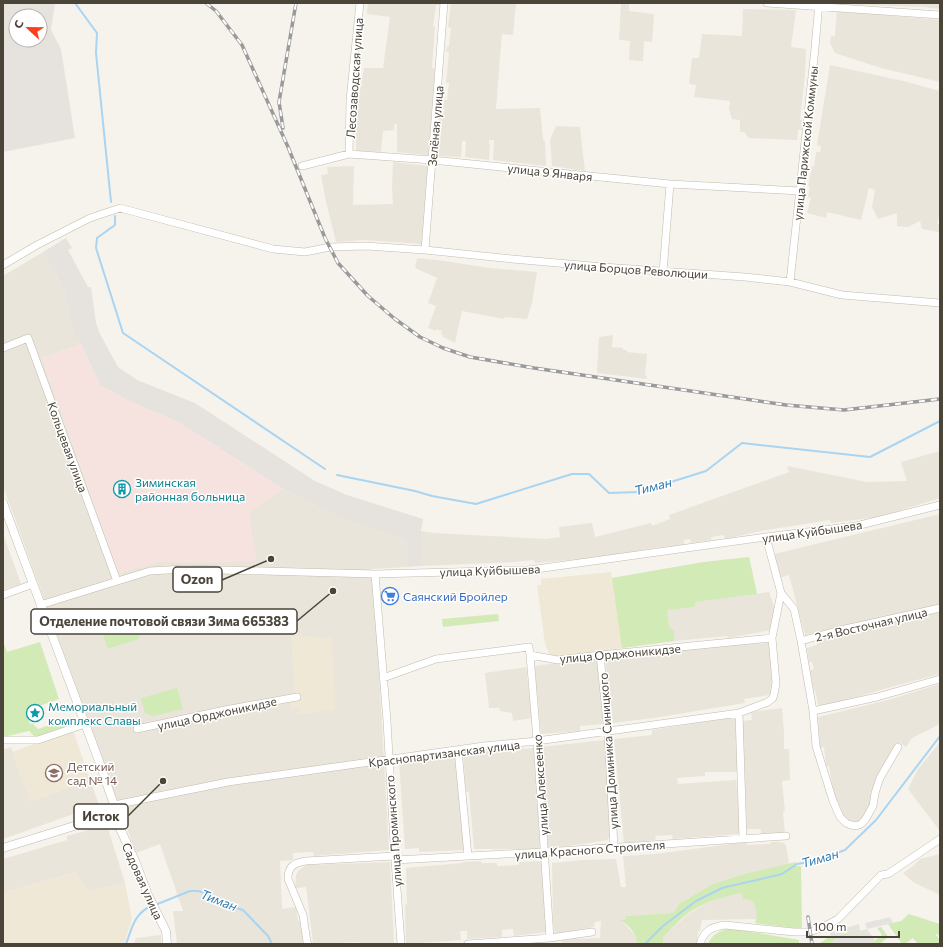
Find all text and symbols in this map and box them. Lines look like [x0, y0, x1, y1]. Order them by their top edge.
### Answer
north arrow [8, 8, 48, 48]
street label: Лесозаводская улица [343, 17, 365, 139]
text: С [11, 18, 26, 30]
street label: улица Парижской Коммуны [790, 65, 820, 221]
street label: Зелёная улица [424, 85, 446, 167]
street label: улица 9 Января [507, 161, 593, 183]
street label: улица Борцов Революции [564, 257, 708, 281]
street label: Кольцевая улица [45, 400, 91, 494]
water label: Тиман [633, 473, 674, 498]
place label: Зиминская районная больница [135, 475, 245, 503]
building icon: Зиминская районная больница [112, 479, 132, 499]
street label: улица Куйбышева [761, 517, 863, 545]
street label: улица Куйбышева [439, 561, 541, 579]
callout: Ozon [173, 567, 222, 592]
text: Ozon [181, 571, 213, 587]
supermarket icon: Саянский Бройлер [380, 586, 400, 606]
place label: Саянский Бройлер [403, 589, 508, 603]
street label: 2-я Восточная улица [814, 604, 928, 644]
callout: Отделение почтовой связи Зима 665383 [31, 609, 297, 634]
text: Отделение почтовой связи Зима 665383 [39, 613, 289, 629]
street label: улица Орджоникидзе [559, 641, 681, 665]
street label: улица Доминика Синицкого [596, 672, 620, 830]
street label: улица Орджоникидзе [156, 694, 278, 732]
place label: Мемориальный комплекс Славы [48, 699, 141, 727]
place icon: Мемориальный комплекс Славы [25, 703, 45, 723]
street label: улица Алексеенко [529, 734, 551, 836]
street label: Краснопартизанская улица [367, 737, 521, 769]
place label: Детский сад № 14 [67, 759, 117, 787]
school or university icon: Детский сад № 14 [44, 763, 64, 783]
street label: улица Проминского [382, 775, 404, 887]
callout: Исток [74, 804, 128, 829]
text: Исток [82, 808, 120, 824]
street label: улица Красного Строителя [514, 837, 666, 861]
street label: Садовая улица [120, 840, 166, 922]
water label: Тиман [799, 845, 841, 871]
water label: Тиман [198, 886, 240, 915]
scale bar [807, 913, 899, 939]
text: 100 m [813, 919, 847, 933]

